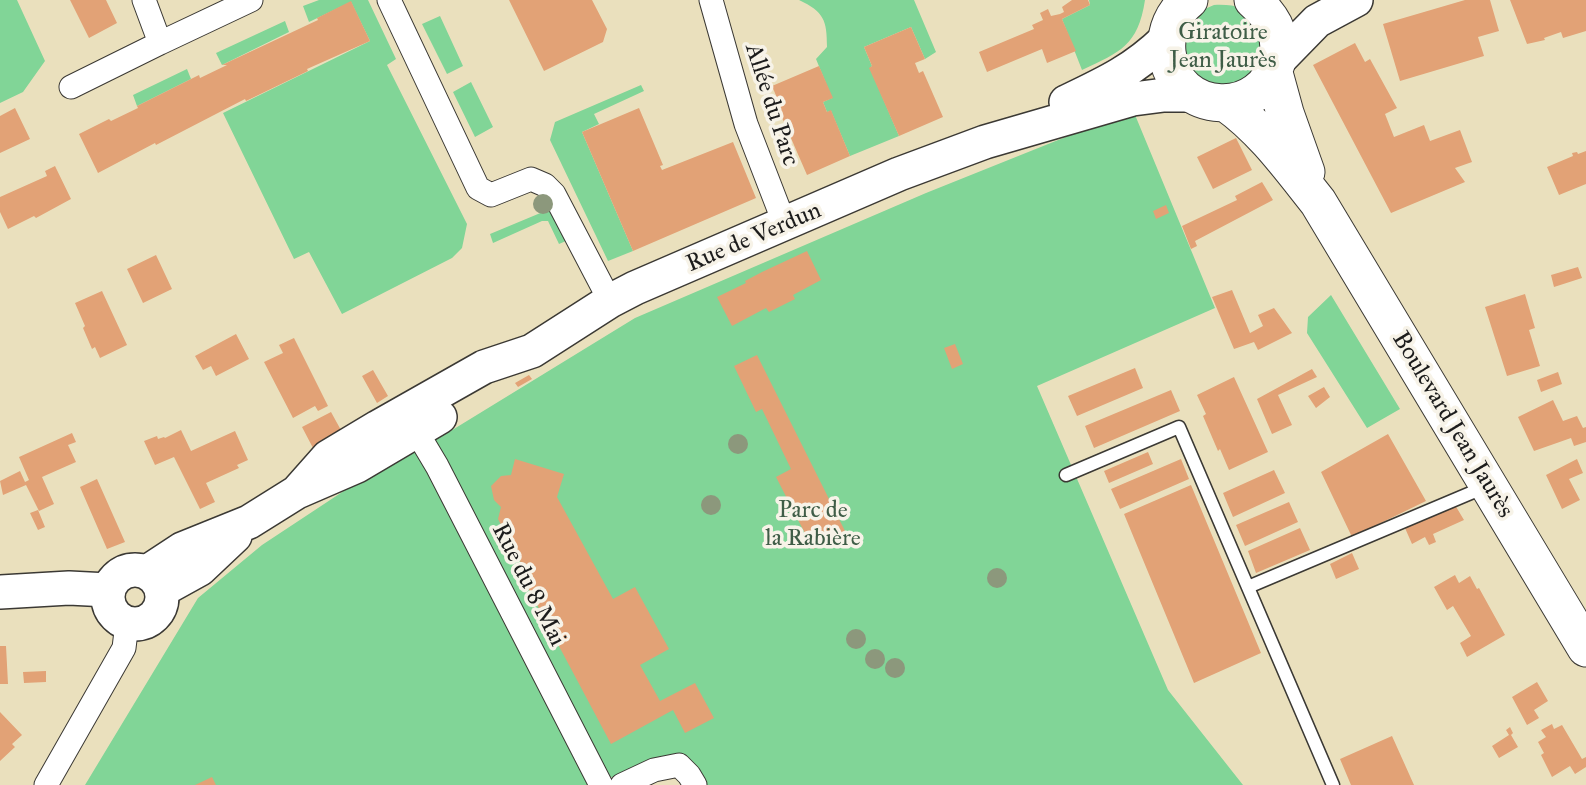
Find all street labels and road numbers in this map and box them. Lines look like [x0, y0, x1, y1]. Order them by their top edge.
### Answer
street label: Allée du Parc [738, 40, 804, 170]
street label: Rue de Verdun [682, 197, 826, 279]
street label: Boulevard Jean Jaurès [1385, 327, 1519, 523]
street label: Rue du 8 Mai [485, 519, 571, 651]

